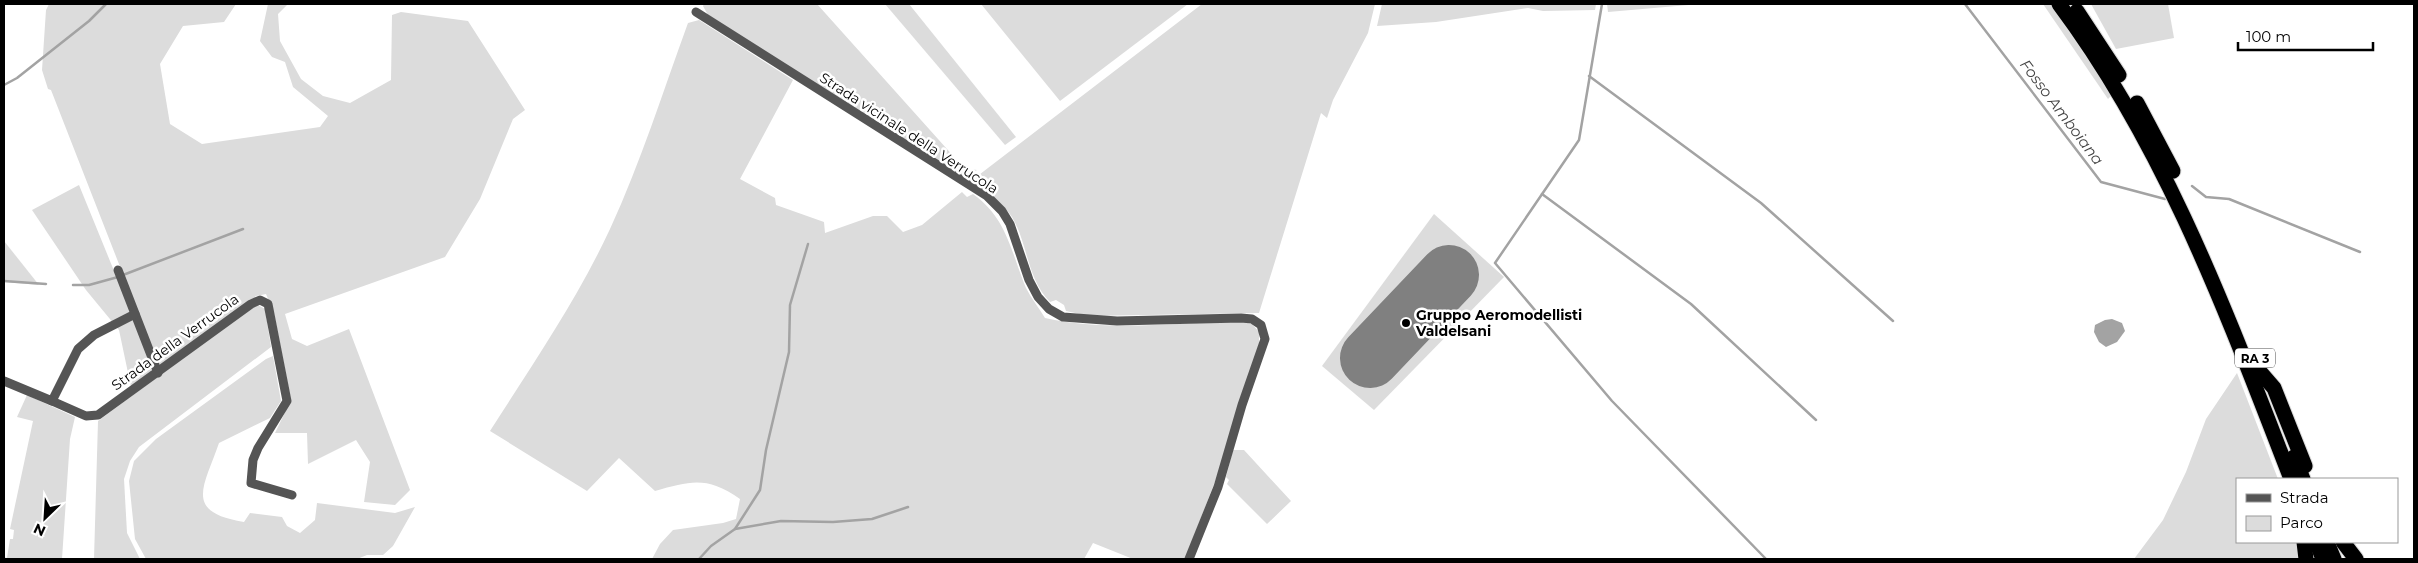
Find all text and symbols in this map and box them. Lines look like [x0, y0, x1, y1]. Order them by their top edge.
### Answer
scale bar [2238, 20, 2373, 52]
text: 100 m [2246, 27, 2291, 46]
water label: Fosso Amboiana [2016, 55, 2108, 169]
street label: Strada vicinale della Verrucola [816, 68, 1002, 198]
street label: Strada della Verrucola [108, 290, 242, 394]
place label: Gruppo Aeromodellisti Valdelsani [1415, 306, 1582, 340]
marker: Gruppo Aeromodellisti Valdelsani [1400, 317, 1412, 329]
road number: RA 3 [2235, 348, 2275, 368]
legend [2236, 478, 2398, 543]
text: Strada [2280, 488, 2329, 507]
north arrow [20, 493, 70, 543]
text: Parco [2280, 513, 2323, 532]
text: N [31, 519, 48, 540]

